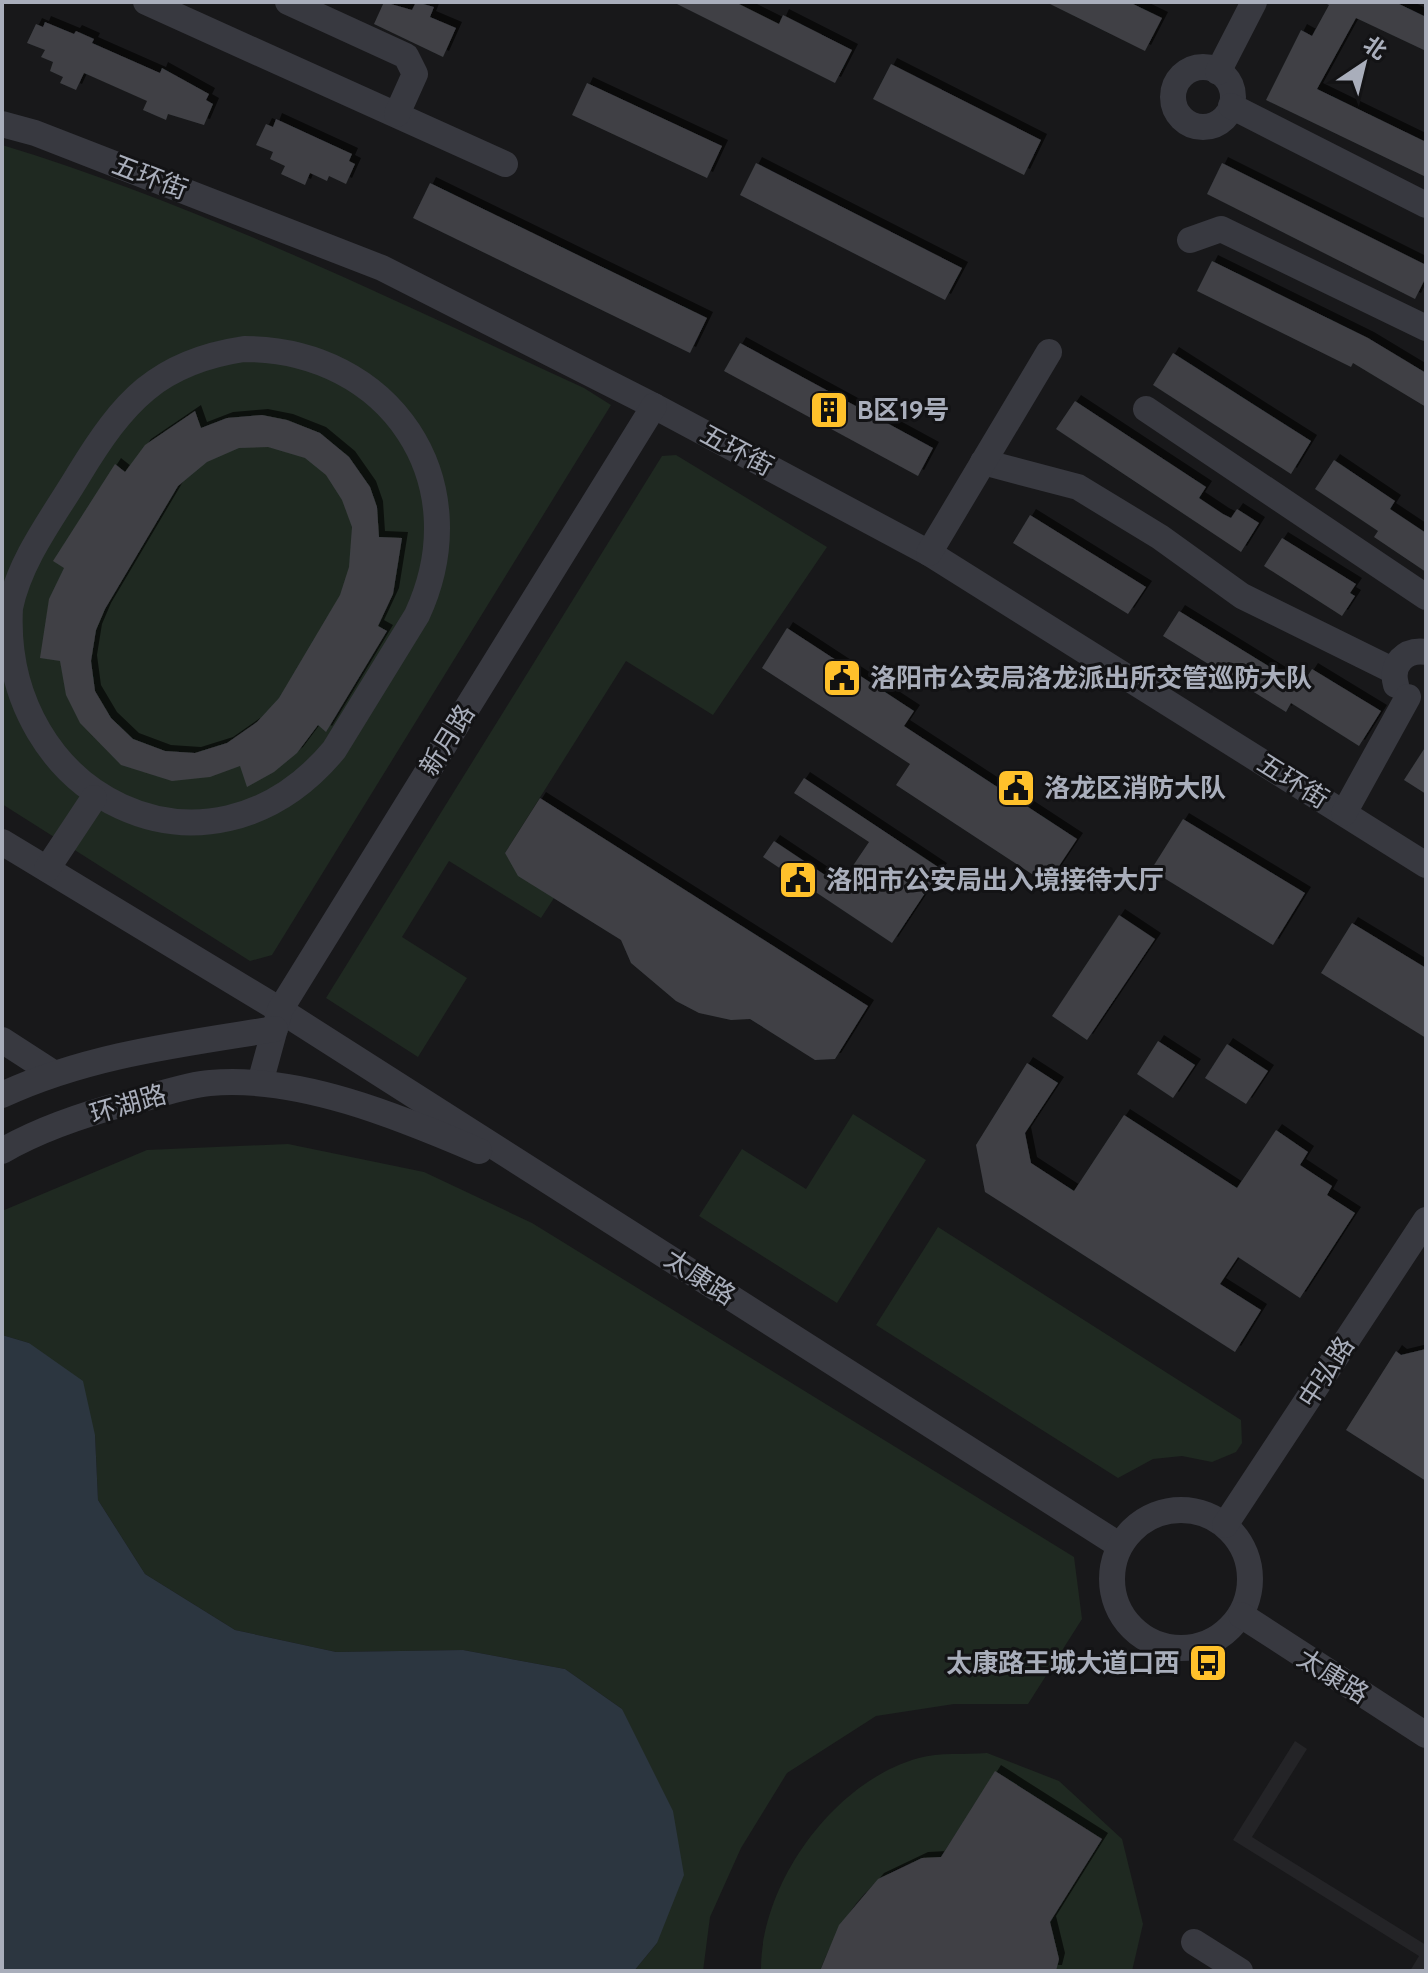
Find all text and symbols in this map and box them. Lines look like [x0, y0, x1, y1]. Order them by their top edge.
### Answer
north arrow [1324, 24, 1404, 104]
text: 北 [1358, 31, 1392, 65]
street label: 五环街 [108, 148, 192, 206]
building icon: B区19号 [808, 389, 850, 431]
place label: B区19号 [857, 394, 949, 426]
street label: 五环街 [695, 418, 779, 482]
public building icon: 洛阳市公安局洛龙派出所交管巡防大队 [821, 657, 863, 699]
place label: 洛阳市公安局洛龙派出所交管巡防大队 [870, 662, 1312, 694]
street label: 新月路 [413, 698, 481, 782]
street label: 五环街 [1251, 747, 1335, 815]
public building icon: 洛龙区消防大队 [995, 767, 1037, 809]
place label: 洛龙区消防大队 [1044, 772, 1226, 804]
public building icon: 洛阳市公安局出入境接待大厅 [777, 859, 819, 901]
place label: 洛阳市公安局出入境接待大厅 [826, 864, 1164, 896]
street label: 环湖路 [86, 1078, 170, 1130]
street label: 太康路 [659, 1242, 741, 1312]
street label: 中弘路 [1291, 1331, 1361, 1413]
bus stop icon: 太康路王城大道口西 [1187, 1642, 1229, 1684]
street label: 太康路 [1291, 1642, 1375, 1710]
place label: 太康路王城大道口西 [946, 1647, 1180, 1679]

